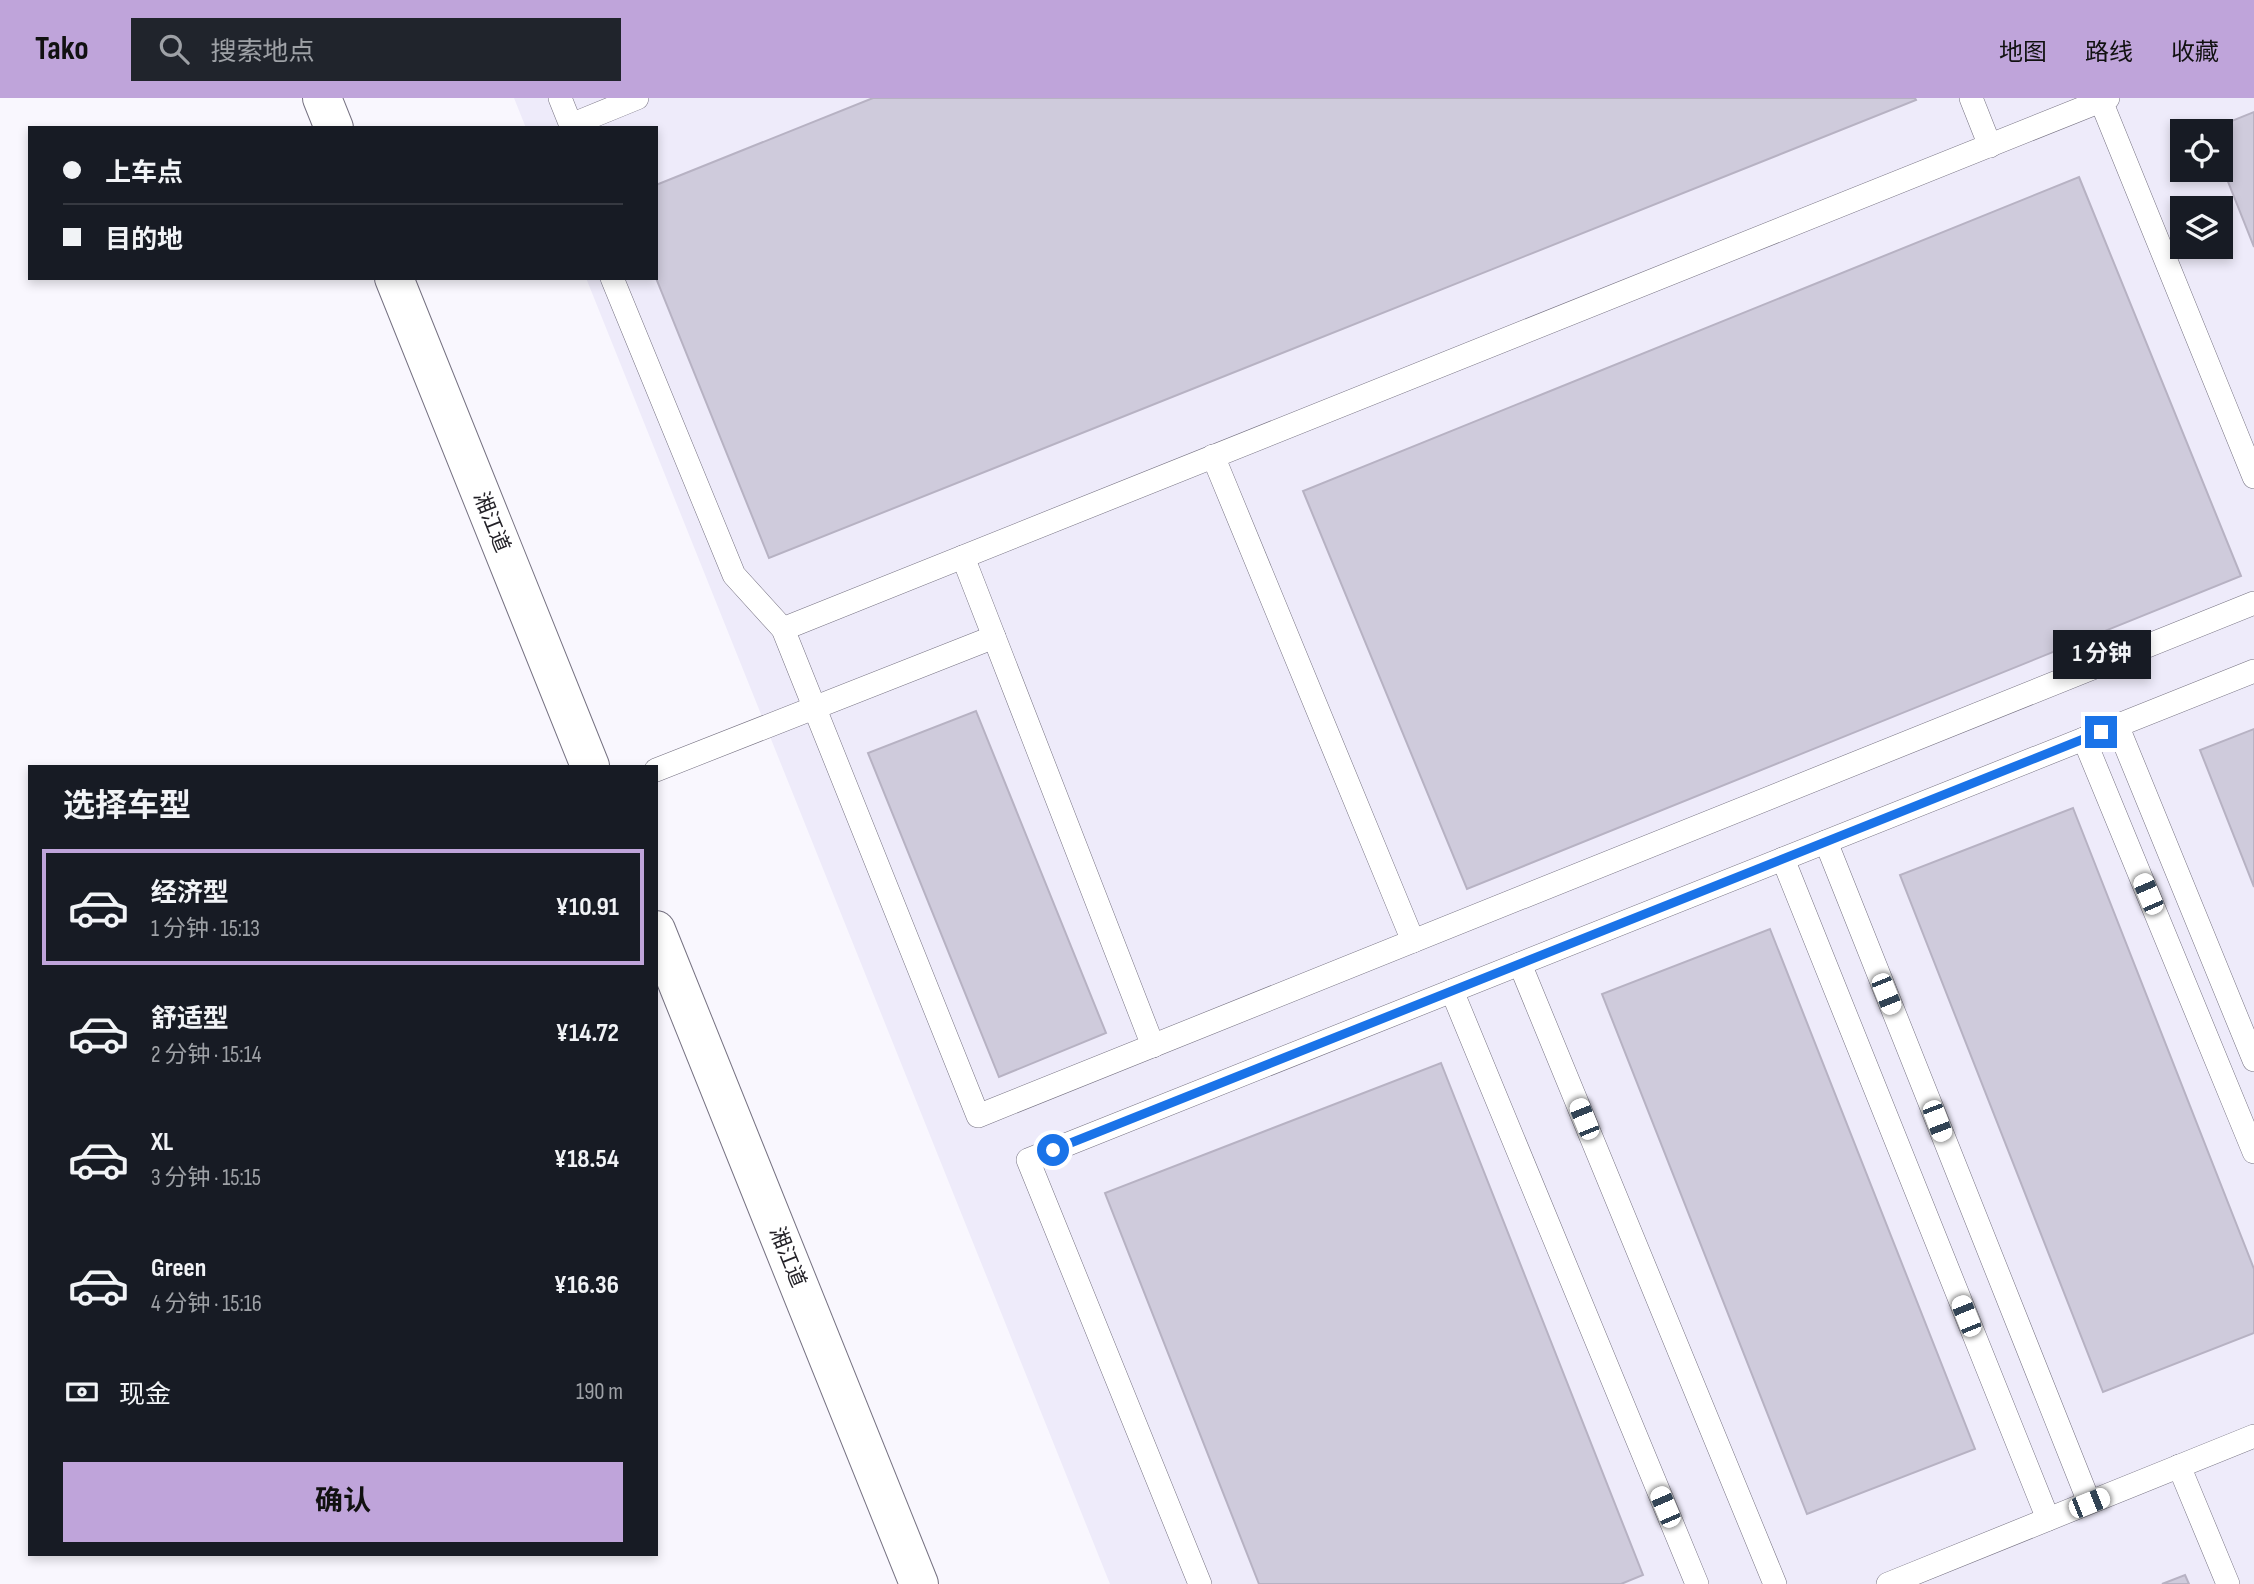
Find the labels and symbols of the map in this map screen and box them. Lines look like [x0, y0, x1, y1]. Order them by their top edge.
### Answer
street label: 湘江道 [468, 488, 515, 556]
callout: 1 分钟 [2052, 630, 2150, 680]
route end [2085, 716, 2117, 748]
car [2131, 871, 2166, 917]
car [1869, 971, 1904, 1017]
car [1567, 1096, 1602, 1142]
car [1920, 1098, 1955, 1144]
route start [1037, 1134, 1069, 1166]
street label: 湘江道 [764, 1223, 811, 1291]
car [1949, 1293, 1984, 1339]
car [1648, 1484, 1683, 1530]
car [2066, 1485, 2113, 1521]

